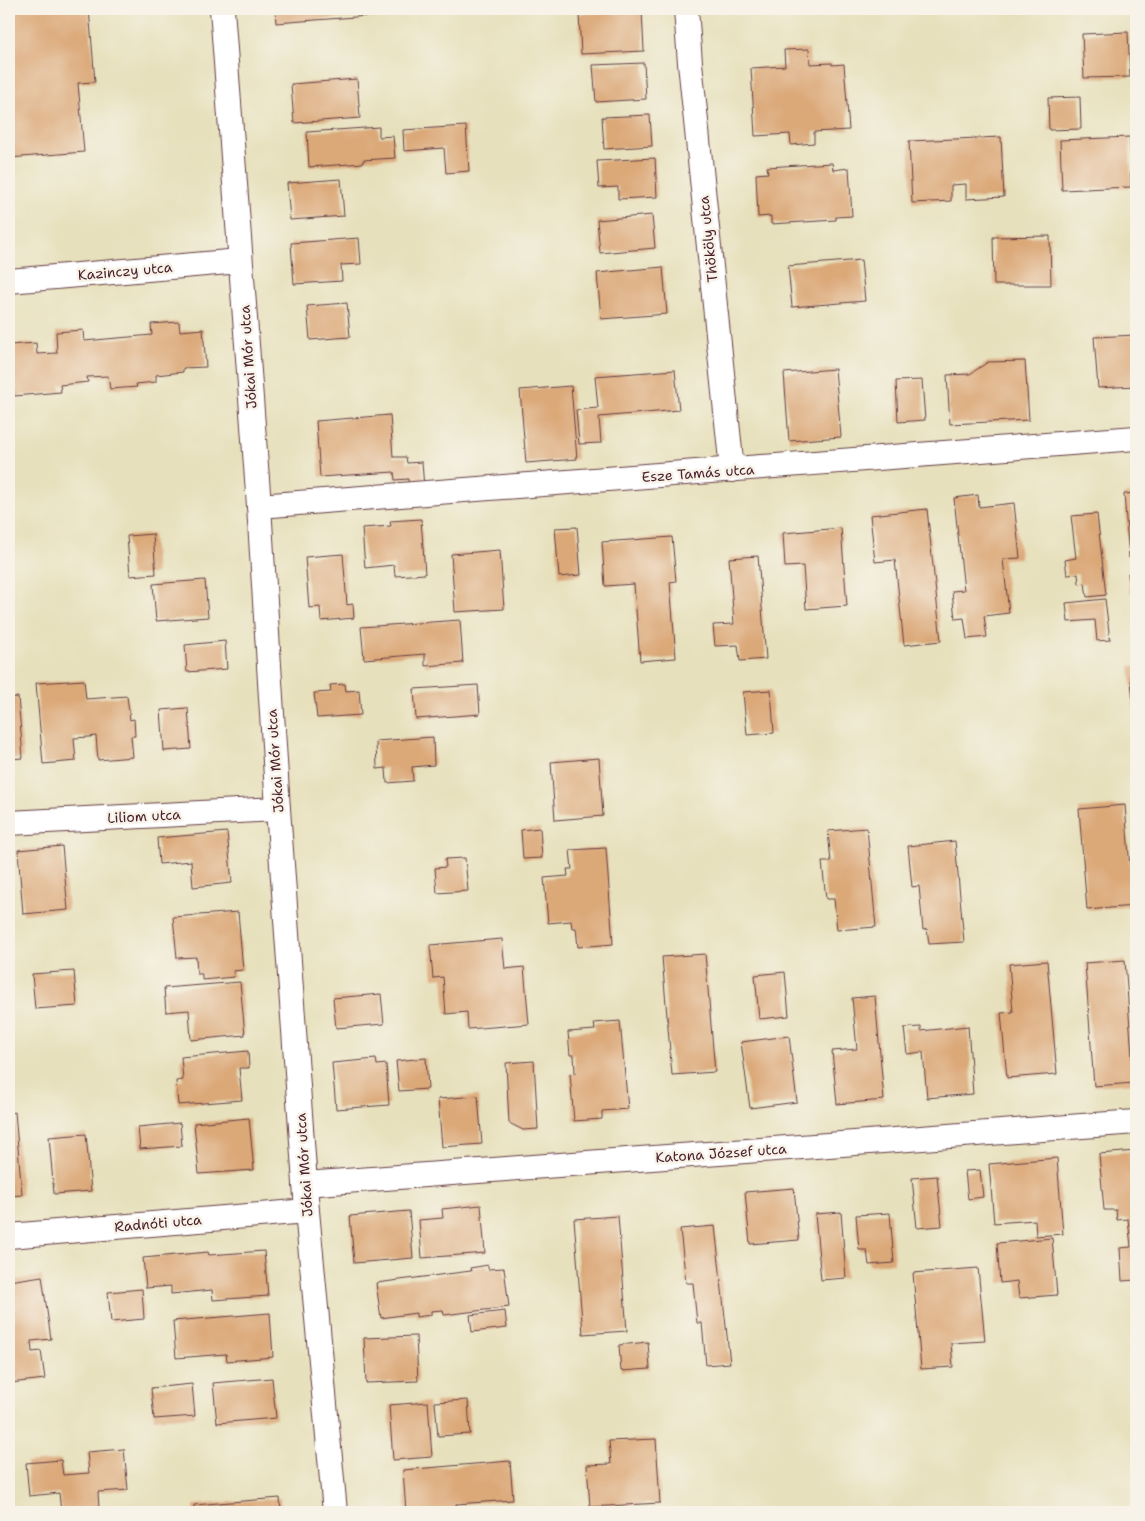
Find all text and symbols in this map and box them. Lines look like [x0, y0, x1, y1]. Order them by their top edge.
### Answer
street label: Thököly utca [694, 195, 721, 283]
street label: Kazinczy utca [77, 258, 173, 284]
street label: Jókai Mór utca [235, 304, 261, 409]
street label: Esze Tamás utca [641, 460, 755, 486]
street label: Jókai Mór utca [262, 708, 288, 813]
street label: Liliom utca [107, 805, 182, 827]
street label: Jókai Mór utca [291, 1112, 317, 1217]
street label: Katona József utca [655, 1139, 788, 1167]
street label: Radnóti utca [114, 1210, 203, 1236]

